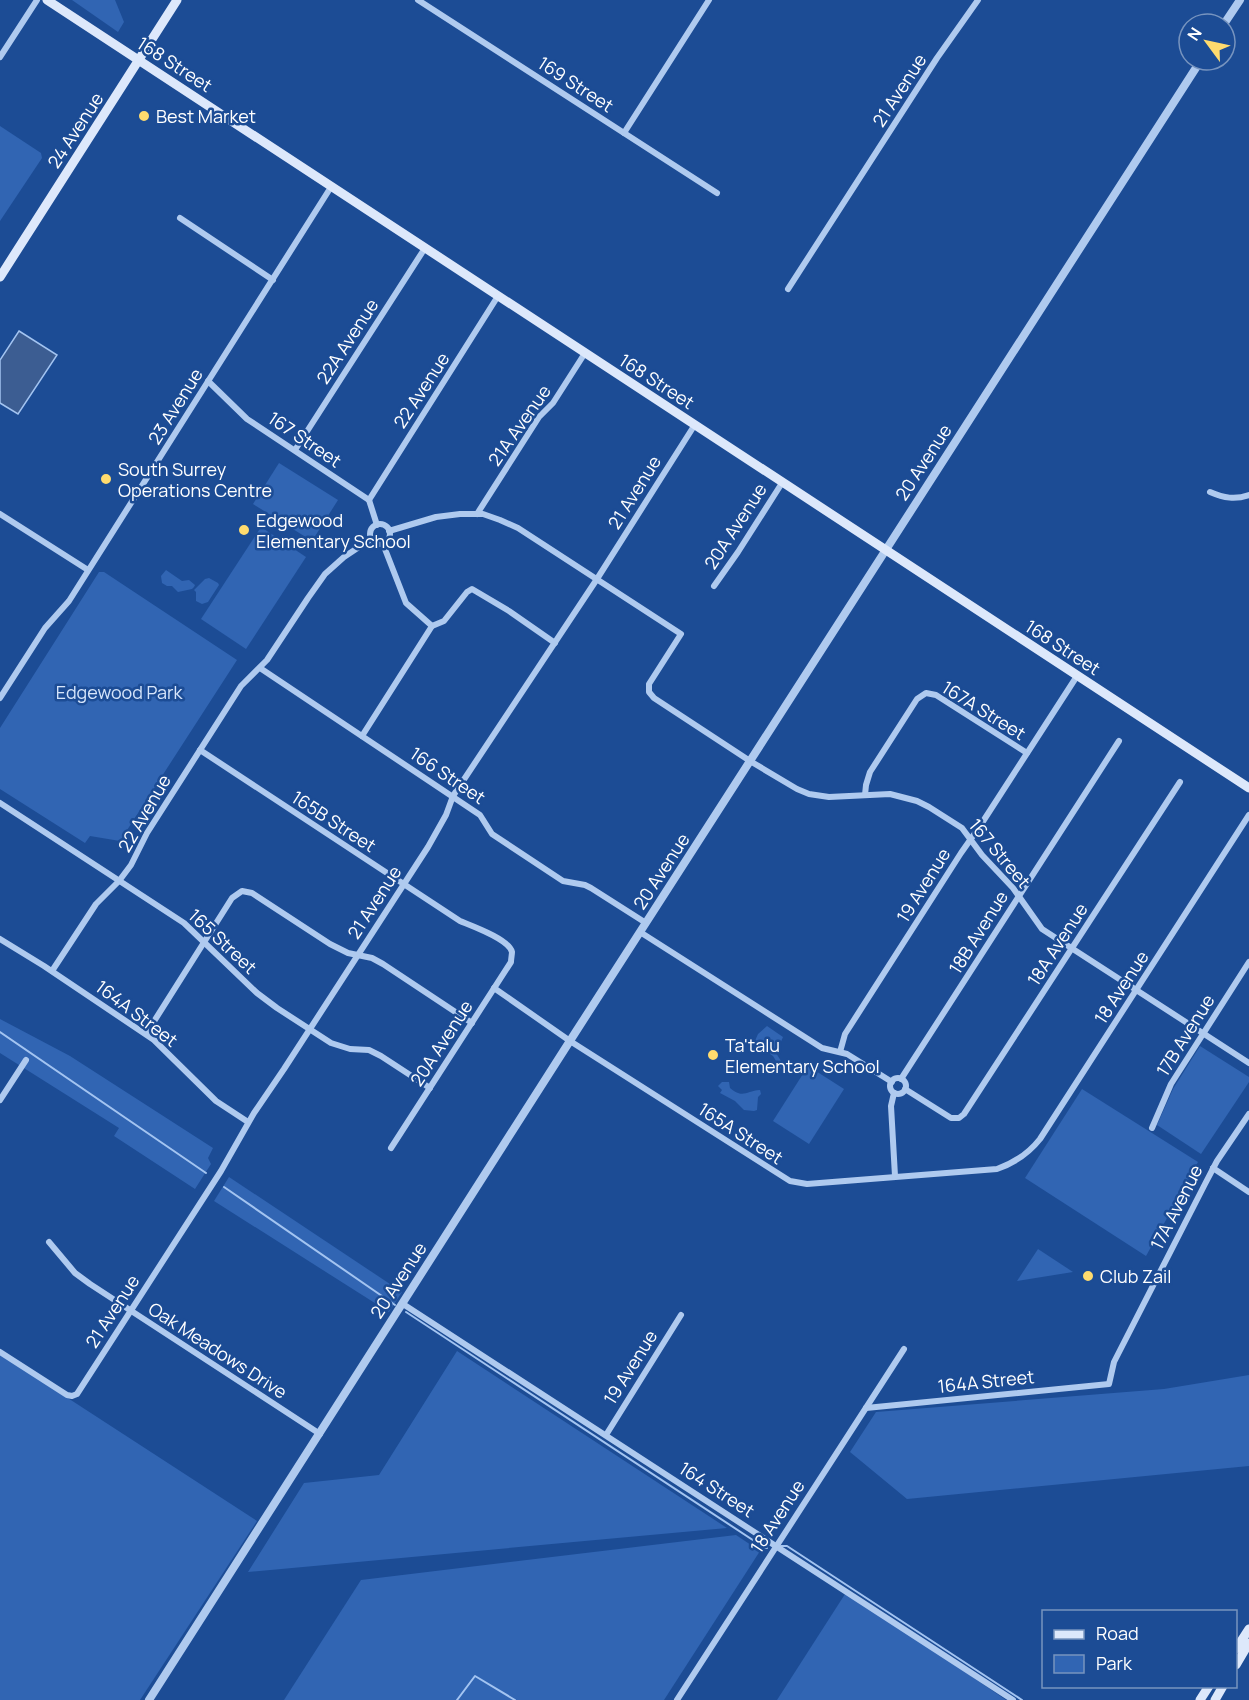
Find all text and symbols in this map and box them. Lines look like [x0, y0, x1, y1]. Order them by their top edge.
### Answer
north arrow [1177, 12, 1237, 72]
text: N [1182, 23, 1207, 45]
street label: 168 Street [133, 31, 217, 97]
street label: 21 Avenue [866, 49, 932, 131]
street label: 169 Street [534, 51, 618, 117]
street label: 24 Avenue [42, 88, 108, 172]
place label: Best Market [156, 104, 256, 128]
marker: Best Market [137, 109, 151, 123]
street label: 22A Avenue [311, 294, 383, 388]
street label: 22 Avenue [388, 348, 454, 432]
street label: 168 Street [615, 348, 699, 414]
street label: 23 Avenue [142, 363, 208, 449]
street label: 21A Avenue [482, 380, 556, 470]
street label: 167 Street [264, 406, 346, 472]
street label: 20 Avenue [889, 419, 957, 505]
street label: 21 Avenue [602, 451, 666, 533]
place label: South Surrey Operations Centre [118, 457, 272, 502]
marker: South Surrey Operations Centre [99, 472, 113, 486]
street label: 20A Avenue [698, 478, 772, 574]
place label: Edgewood Elementary School [256, 508, 411, 553]
marker: Edgewood Elementary School [237, 523, 251, 537]
street label: 168 Street [1021, 614, 1105, 680]
street label: 167A Street [938, 675, 1030, 745]
park label: Edgewood Park [56, 680, 183, 704]
street label: 166 Street [406, 741, 490, 809]
street label: 22 Avenue [112, 770, 176, 856]
street label: 165B Street [287, 785, 381, 857]
street label: 167 Street [964, 813, 1036, 893]
street label: 20 Avenue [627, 828, 695, 914]
street label: 19 Avenue [891, 843, 955, 927]
street label: 21 Avenue [341, 861, 407, 943]
street label: 18B Avenue [943, 886, 1013, 978]
street label: 18A Avenue [1021, 898, 1093, 990]
street label: 165 Street [184, 903, 262, 979]
street label: 18 Avenue [1088, 946, 1154, 1028]
street label: 164A Street [91, 974, 183, 1052]
street label: 17B Avenue [1150, 989, 1220, 1081]
street label: 20A Avenue [404, 995, 478, 1091]
place label: Ta'talu Elementary School [725, 1033, 880, 1078]
marker: Ta'talu Elementary School [706, 1048, 720, 1062]
street label: 165A Street [694, 1097, 788, 1169]
street label: 17A Avenue [1144, 1161, 1208, 1253]
street label: 20 Avenue [364, 1237, 432, 1323]
place label: Club Zail [1100, 1264, 1172, 1288]
marker: Club Zail [1081, 1269, 1095, 1283]
street label: 21 Avenue [79, 1270, 145, 1352]
street label: Oak Meadows Drive [144, 1296, 292, 1404]
street label: 19 Avenue [598, 1325, 662, 1409]
street label: 164A Street [937, 1364, 1035, 1398]
street label: 164 Street [675, 1456, 759, 1522]
street label: 18 Avenue [744, 1475, 810, 1557]
legend [1042, 1610, 1237, 1688]
text: Road [1096, 1621, 1139, 1645]
text: Park [1096, 1651, 1133, 1675]

